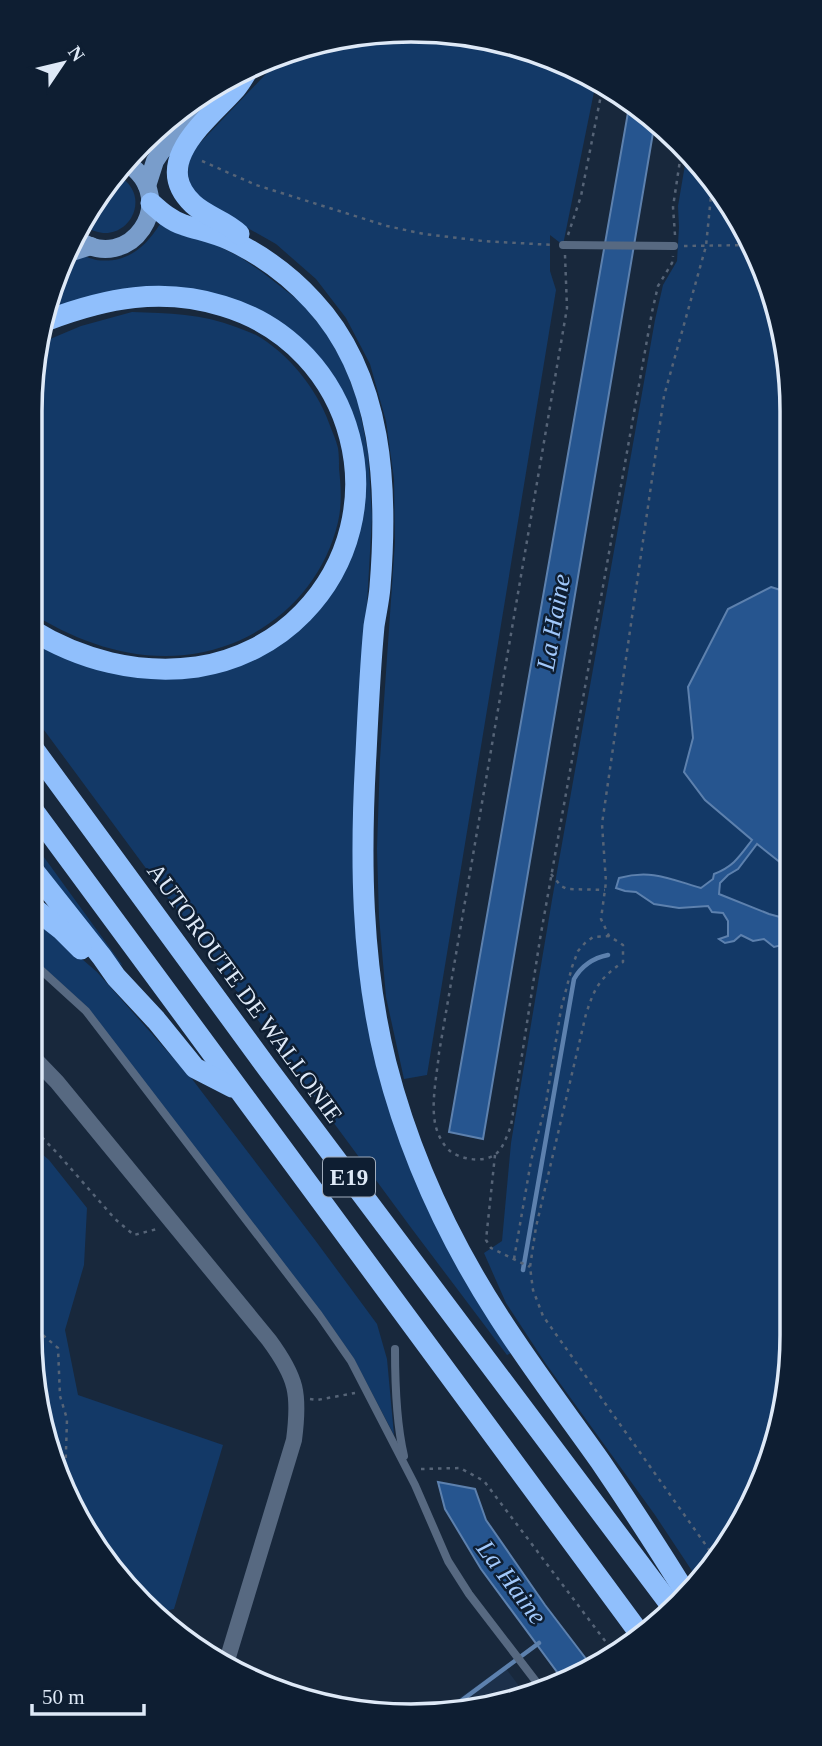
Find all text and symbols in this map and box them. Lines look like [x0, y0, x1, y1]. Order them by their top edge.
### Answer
north arrow [28, 28, 98, 98]
text: N [64, 42, 89, 65]
water label: La Haine [531, 572, 576, 674]
street label: AUTOROUTE DE WALLONIE [142, 858, 348, 1128]
road number: E19 [323, 1158, 375, 1196]
water label: La Haine [470, 1534, 553, 1630]
scale bar [32, 1672, 144, 1716]
text: 50 m [42, 1685, 85, 1709]

